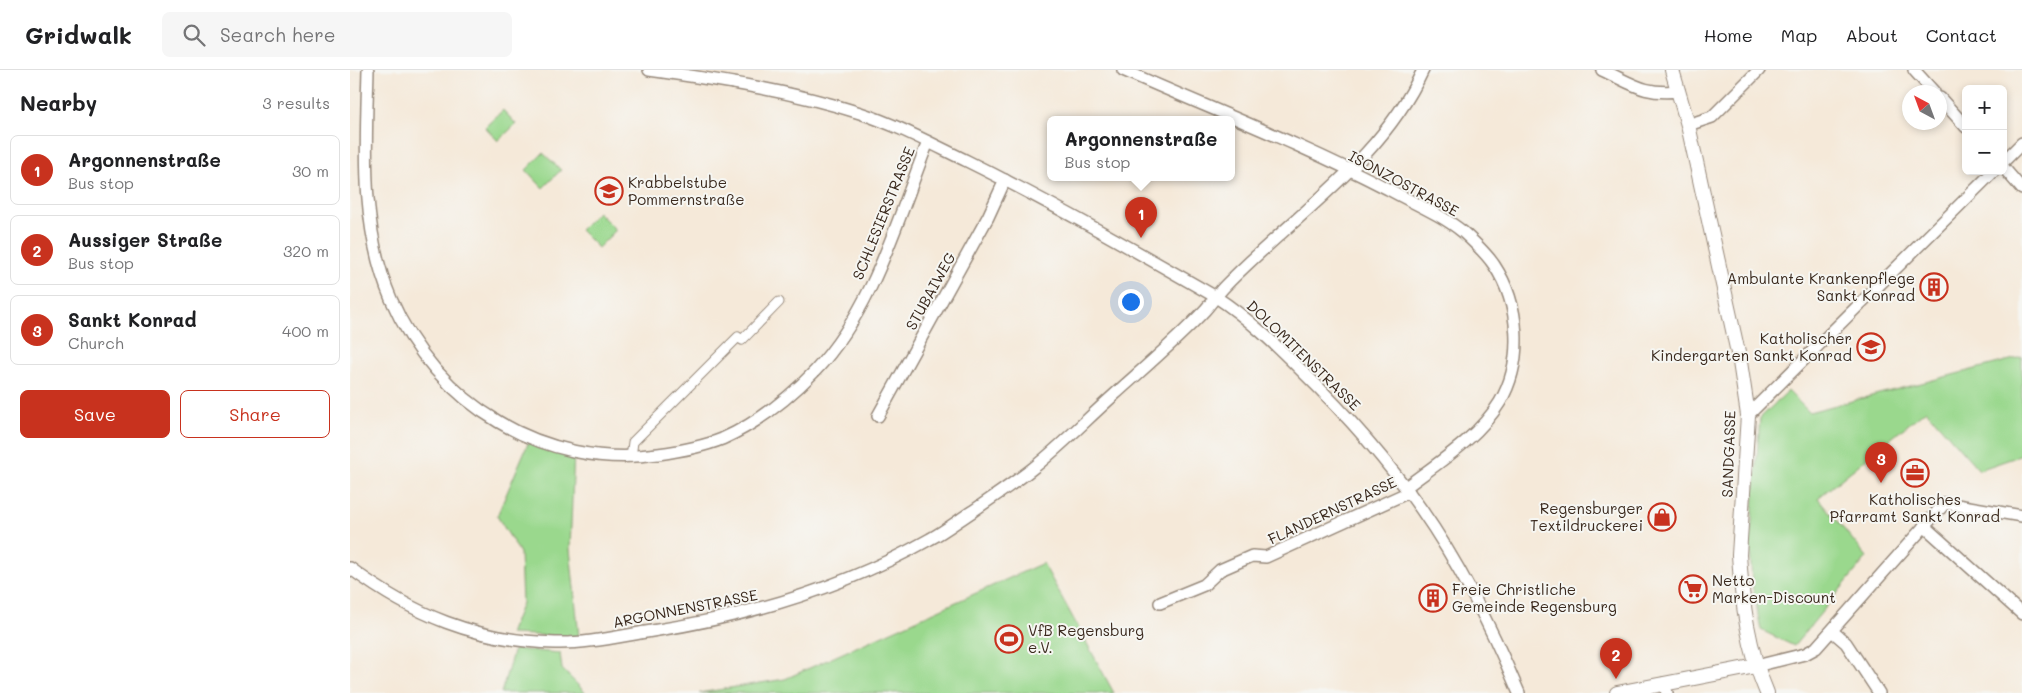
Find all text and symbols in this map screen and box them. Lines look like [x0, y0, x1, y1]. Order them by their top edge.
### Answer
search box [162, 12, 512, 57]
text: Gridwalk [25, 19, 132, 50]
icon: search [180, 21, 208, 49]
text: Search here [220, 22, 336, 47]
text: Home [1704, 23, 1753, 47]
text: Map [1781, 23, 1817, 47]
text: About [1845, 23, 1898, 47]
text: Contact [1926, 23, 1997, 47]
north arrow [1902, 85, 1947, 130]
map controls [1962, 85, 2007, 175]
button: + [1962, 85, 2007, 130]
text: Nearby [20, 89, 97, 116]
text: 3 results [262, 92, 330, 113]
popup [1047, 116, 1235, 181]
text: Argonnenstraße [1065, 126, 1217, 151]
button: − [1962, 130, 2007, 175]
street label: SCHLESIERSTRASSE [847, 143, 919, 283]
street label: ISONZOSTRASSE [1345, 145, 1463, 221]
text: Argonnenstraße [68, 147, 221, 172]
text: Bus stop [1065, 151, 1130, 172]
text: 1 [33, 160, 41, 181]
text: 30 m [292, 160, 329, 181]
text: Bus stop [68, 172, 134, 193]
place label: Krabbelstube Pommernstraße [628, 172, 745, 209]
school or university icon: Krabbelstube Pommernstraße [594, 176, 624, 206]
pin: 1 [1125, 197, 1157, 238]
text: Aussiger Straße [68, 227, 222, 252]
text: 2 [33, 240, 41, 261]
text: 320 m [283, 240, 329, 261]
street label: STUBAIWEG [900, 249, 960, 333]
text: Bus stop [68, 252, 134, 273]
place label: Ambulante Krankenpflege Sankt Konrad [1727, 268, 1915, 305]
building icon: Ambulante Krankenpflege Sankt Konrad [1919, 272, 1949, 302]
your location [1118, 289, 1144, 315]
street label: DOLOMITENSTRASSE [1243, 295, 1365, 415]
text: Sankt Konrad [68, 307, 197, 332]
text: 3 [32, 320, 42, 341]
text: 400 m [282, 320, 329, 341]
place label: Katholischer Kindergarten Sankt Konrad [1651, 328, 1852, 365]
text: Church [68, 332, 124, 353]
school or university icon: Katholischer Kindergarten Sankt Konrad [1856, 332, 1886, 362]
button: Save [20, 390, 170, 438]
button: Share [180, 390, 330, 438]
street label: SANDGASSE [1716, 410, 1740, 498]
pin: 3 [1865, 442, 1897, 483]
office icon: Katholisches Pfarramt Sankt Konrad [1900, 458, 1930, 488]
street label: FLANDERNSTRASSE [1265, 471, 1400, 549]
place label: Katholisches Pfarramt Sankt Konrad [1830, 489, 2000, 526]
place label: Regensburger Textildruckerei [1530, 498, 1643, 535]
shop icon: Regensburger Textildruckerei [1647, 502, 1677, 532]
place label: Netto Marken-Discount [1712, 570, 1836, 607]
supermarket icon: Netto Marken-Discount [1678, 574, 1708, 604]
place label: Freie Christliche Gemeinde Regensburg [1452, 579, 1617, 616]
building icon: Freie Christliche Gemeinde Regensburg [1418, 583, 1448, 613]
street label: ARGONNENSTRASSE [611, 584, 759, 632]
place label: VfB Regensburg e.V. [1028, 620, 1144, 657]
sports icon: VfB Regensburg e.V. [994, 624, 1024, 654]
pin: 2 [1600, 638, 1632, 679]

